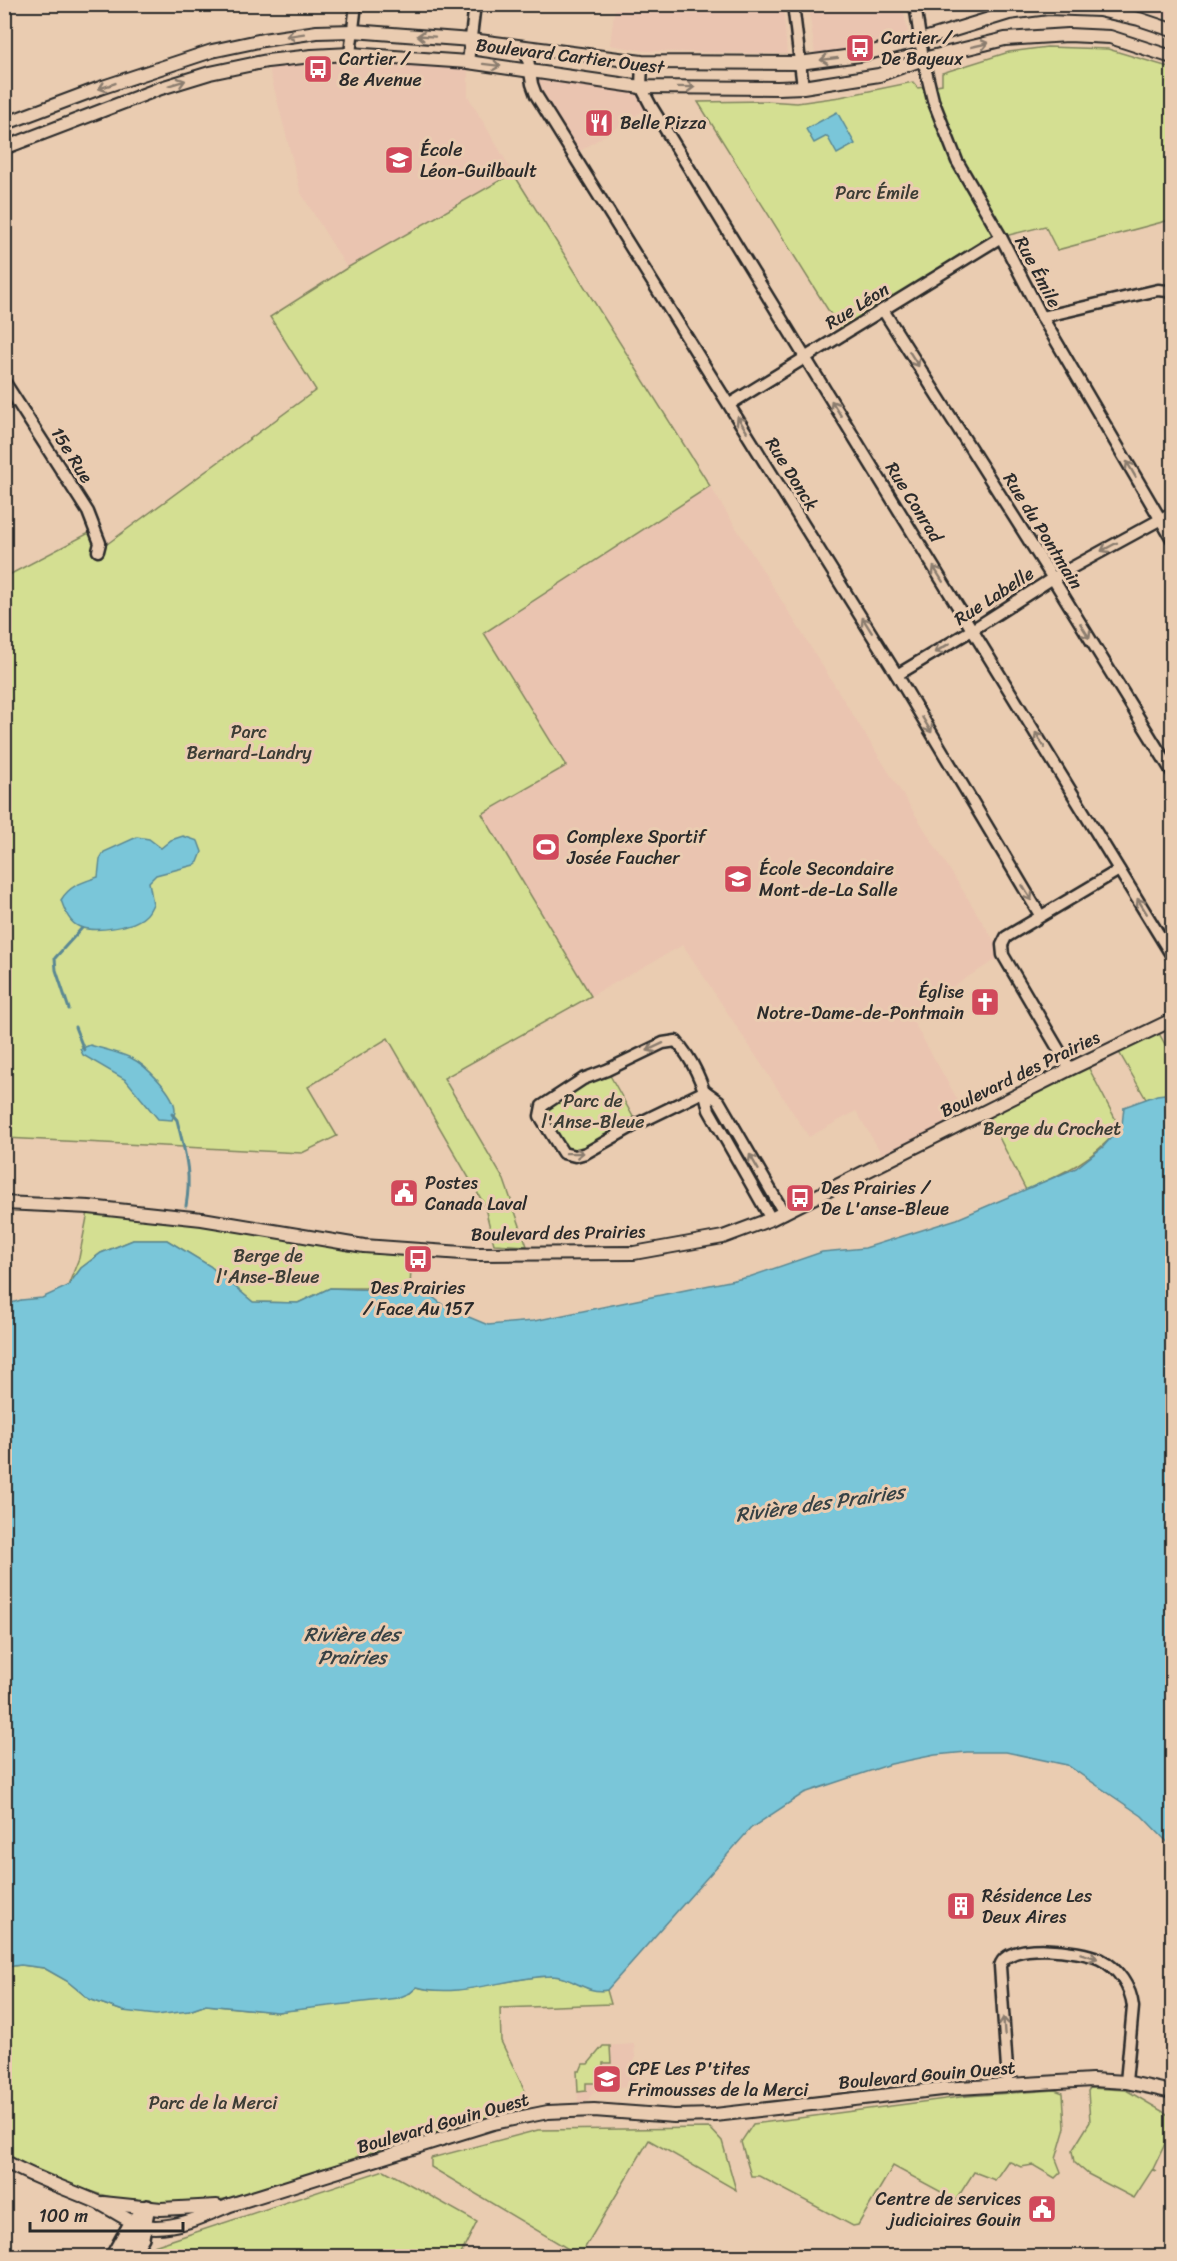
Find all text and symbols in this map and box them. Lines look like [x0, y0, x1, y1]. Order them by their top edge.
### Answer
place label: Cartier / De Bayeux [881, 22, 964, 75]
street label: Boulevard Cartier Ouest [474, 29, 667, 84]
one-way arrow [285, 30, 305, 41]
one-way arrow [417, 31, 437, 42]
bus stop icon: Cartier / De Bayeux [844, 32, 876, 64]
one-way arrow [970, 39, 989, 50]
place label: Cartier / 8e Avenue [339, 43, 422, 96]
bus stop icon: Cartier / 8e Avenue [302, 53, 334, 85]
one-way arrow [820, 54, 840, 65]
one-way arrow [482, 60, 501, 71]
one-way arrow [167, 77, 186, 88]
one-way arrow [98, 81, 117, 92]
one-way arrow [675, 81, 695, 93]
restaurant icon: Belle Pizza [583, 107, 615, 139]
place label: Belle Pizza [620, 107, 706, 139]
place label: École Léon-Guilbault [420, 134, 537, 187]
school or university icon: École Léon-Guilbault [383, 144, 415, 176]
park label: Parc Émile [835, 177, 919, 209]
street label: Rue Émile [1006, 230, 1070, 314]
street label: Rue Léon [819, 274, 896, 338]
one-way arrow [908, 350, 920, 367]
one-way arrow [829, 399, 842, 416]
one-way arrow [735, 415, 748, 432]
street label: 15e Rue [42, 420, 102, 490]
street label: Rue Donck [757, 431, 827, 517]
street label: Rue Conrad [877, 455, 952, 550]
one-way arrow [1125, 461, 1137, 478]
street label: Rue du Pontmain [994, 466, 1092, 596]
one-way arrow [1101, 541, 1118, 553]
street label: Rue Labelle [947, 558, 1041, 634]
one-way arrow [931, 566, 943, 583]
one-way arrow [860, 617, 872, 634]
one-way arrow [1079, 622, 1092, 639]
one-way arrow [934, 642, 951, 654]
park label: Parc Bernard-Landry [186, 716, 312, 769]
one-way arrow [922, 716, 934, 733]
one-way arrow [1033, 732, 1045, 749]
place label: Complexe Sportif Josée Faucher [566, 821, 708, 874]
sports icon: Complexe Sportif Josée Faucher [530, 831, 562, 863]
place label: École Secondaire Mont-de-La Salle [759, 853, 898, 906]
school or university icon: École Secondaire Mont-de-La Salle [722, 863, 754, 895]
one-way arrow [1021, 884, 1033, 901]
one-way arrow [1135, 898, 1147, 915]
place label: Église Notre-Dame-de-Pontmain [757, 976, 964, 1029]
church icon: Église Notre-Dame-de-Pontmain [969, 986, 1001, 1018]
street label: Boulevard des Prairies [935, 1021, 1106, 1127]
one-way arrow [647, 1041, 665, 1053]
park label: Parc de l'Anse-Bleue [541, 1085, 645, 1138]
park label: Berge du Crochet [983, 1113, 1121, 1145]
one-way arrow [565, 1147, 584, 1159]
one-way arrow [748, 1154, 760, 1171]
place label: Postes Canada Laval [425, 1167, 528, 1220]
place label: Des Prairies / De L'anse-Bleue [821, 1172, 949, 1225]
public building icon: Postes Canada Laval [388, 1177, 420, 1209]
bus stop icon: Des Prairies / De L'anse-Bleue [784, 1182, 816, 1214]
street label: Boulevard des Prairies [471, 1215, 646, 1251]
park label: Berge de l'Anse-Bleue [216, 1240, 320, 1293]
bus stop icon: Des Prairies / Face Au 157 [402, 1243, 434, 1275]
place label: Des Prairies / Face Au 157 [363, 1272, 475, 1325]
water label: Rivière des Prairies [733, 1474, 910, 1533]
water label: Rivière des Prairies [304, 1617, 403, 1675]
place label: Résidence Les Deux Aires [982, 1880, 1093, 1933]
building icon: Résidence Les Deux Aires [945, 1890, 977, 1922]
one-way arrow [1079, 1951, 1098, 1962]
one-way arrow [998, 2016, 1009, 2036]
street label: Boulevard Gouin Ouest [837, 2051, 1017, 2099]
place label: CPE Les P'tites Frimousses de la Merci [628, 2053, 809, 2106]
school or university icon: CPE Les P'tites Frimousses de la Merci [591, 2063, 623, 2095]
street label: Boulevard Gouin Ouest [353, 2083, 533, 2163]
park label: Parc de la Merci [149, 2087, 278, 2119]
place label: Centre de services judiciaires Gouin [876, 2183, 1022, 2236]
public building icon: Centre de services judiciaires Gouin [1026, 2193, 1058, 2225]
scale bar [30, 2195, 183, 2233]
text: 100 m [39, 2200, 88, 2232]

